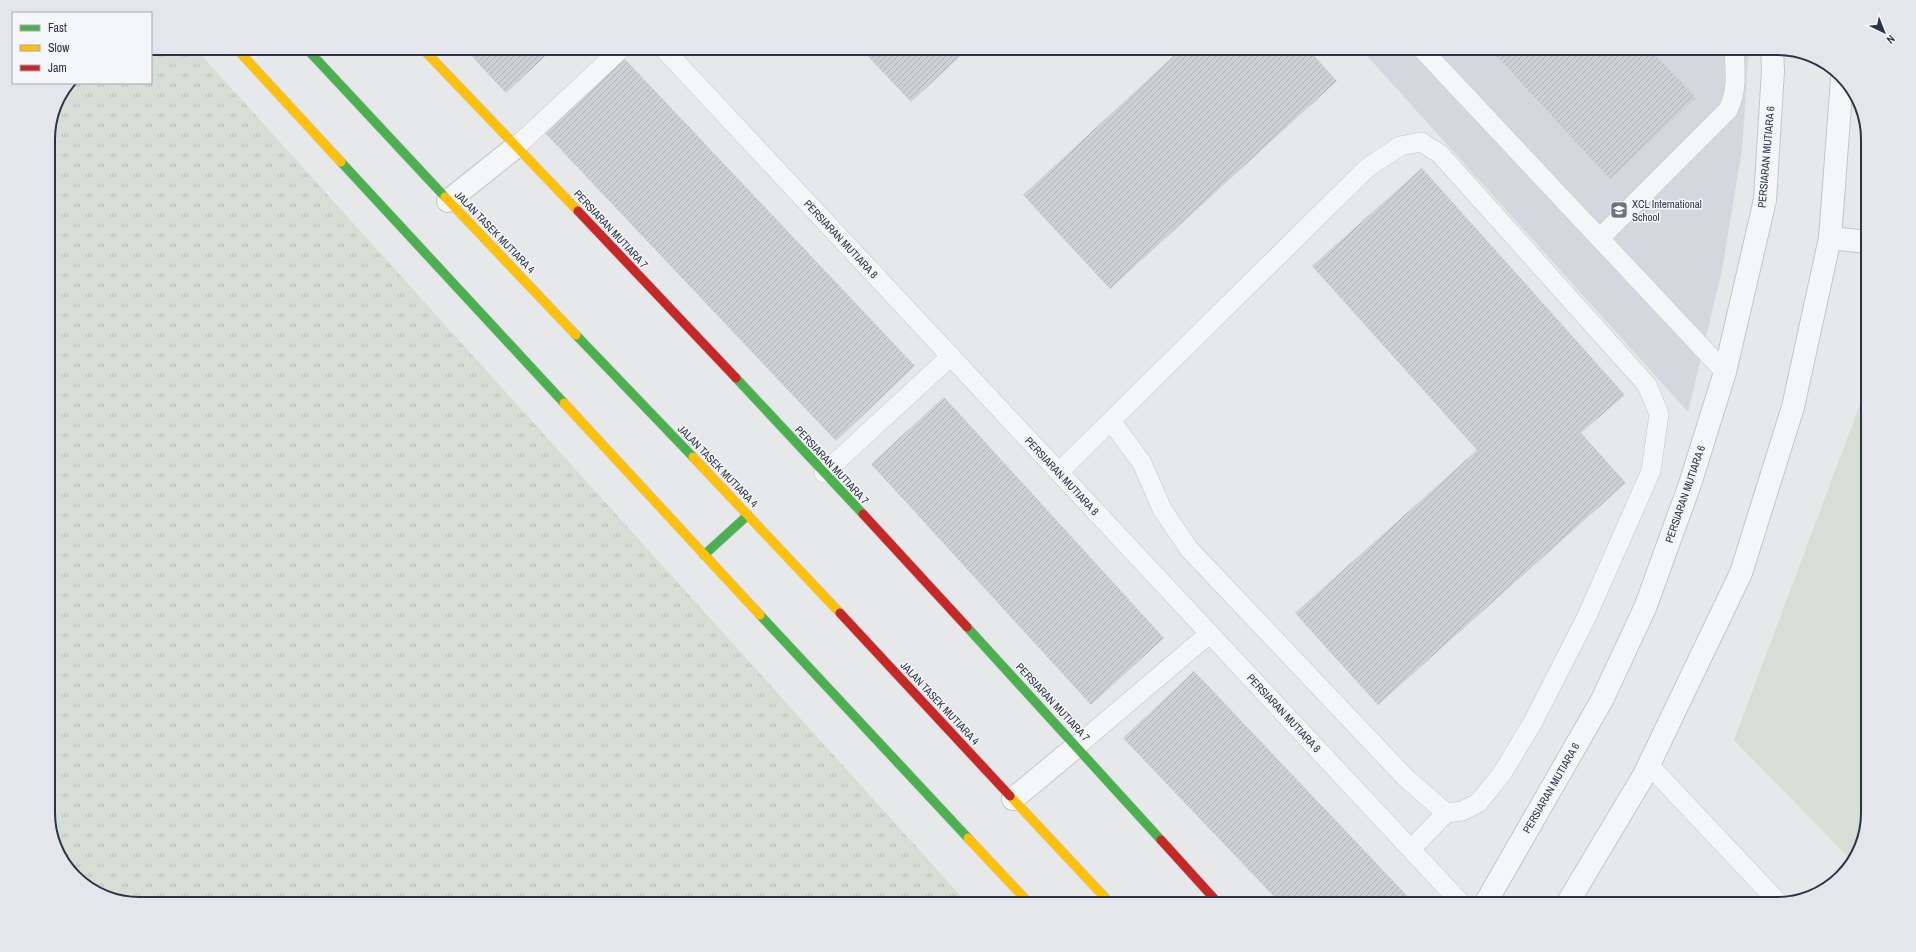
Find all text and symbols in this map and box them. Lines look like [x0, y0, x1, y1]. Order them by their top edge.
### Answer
legend [12, 12, 152, 84]
north arrow [1864, 12, 1904, 52]
text: Fast [48, 20, 67, 36]
text: N [1884, 32, 1898, 47]
text: Slow [48, 40, 70, 56]
text: Jam [48, 60, 67, 76]
street label: PERSIARAN MUTIARA 6 [1755, 105, 1777, 209]
street label: PERSIARAN MUTIARA 7 [571, 187, 651, 271]
street label: JALAN TASEK MUTIARA 4 [452, 188, 538, 276]
street label: PERSIARAN MUTIARA 8 [801, 197, 881, 281]
place label: XCL International School [1632, 197, 1702, 224]
school or university icon: XCL International School [1609, 200, 1629, 220]
street label: JALAN TASEK MUTIARA 4 [675, 422, 761, 510]
street label: PERSIARAN MUTIARA 7 [792, 423, 872, 507]
street label: PERSIARAN MUTIARA 8 [1022, 434, 1102, 518]
street label: PERSIARAN MUTIARA 6 [1662, 443, 1708, 545]
street label: JALAN TASEK MUTIARA 4 [898, 658, 982, 748]
street label: PERSIARAN MUTIARA 7 [1013, 660, 1093, 744]
street label: PERSIARAN MUTIARA 8 [1244, 671, 1324, 755]
street label: PERSIARAN MUTIARA 6 [1519, 740, 1583, 836]

